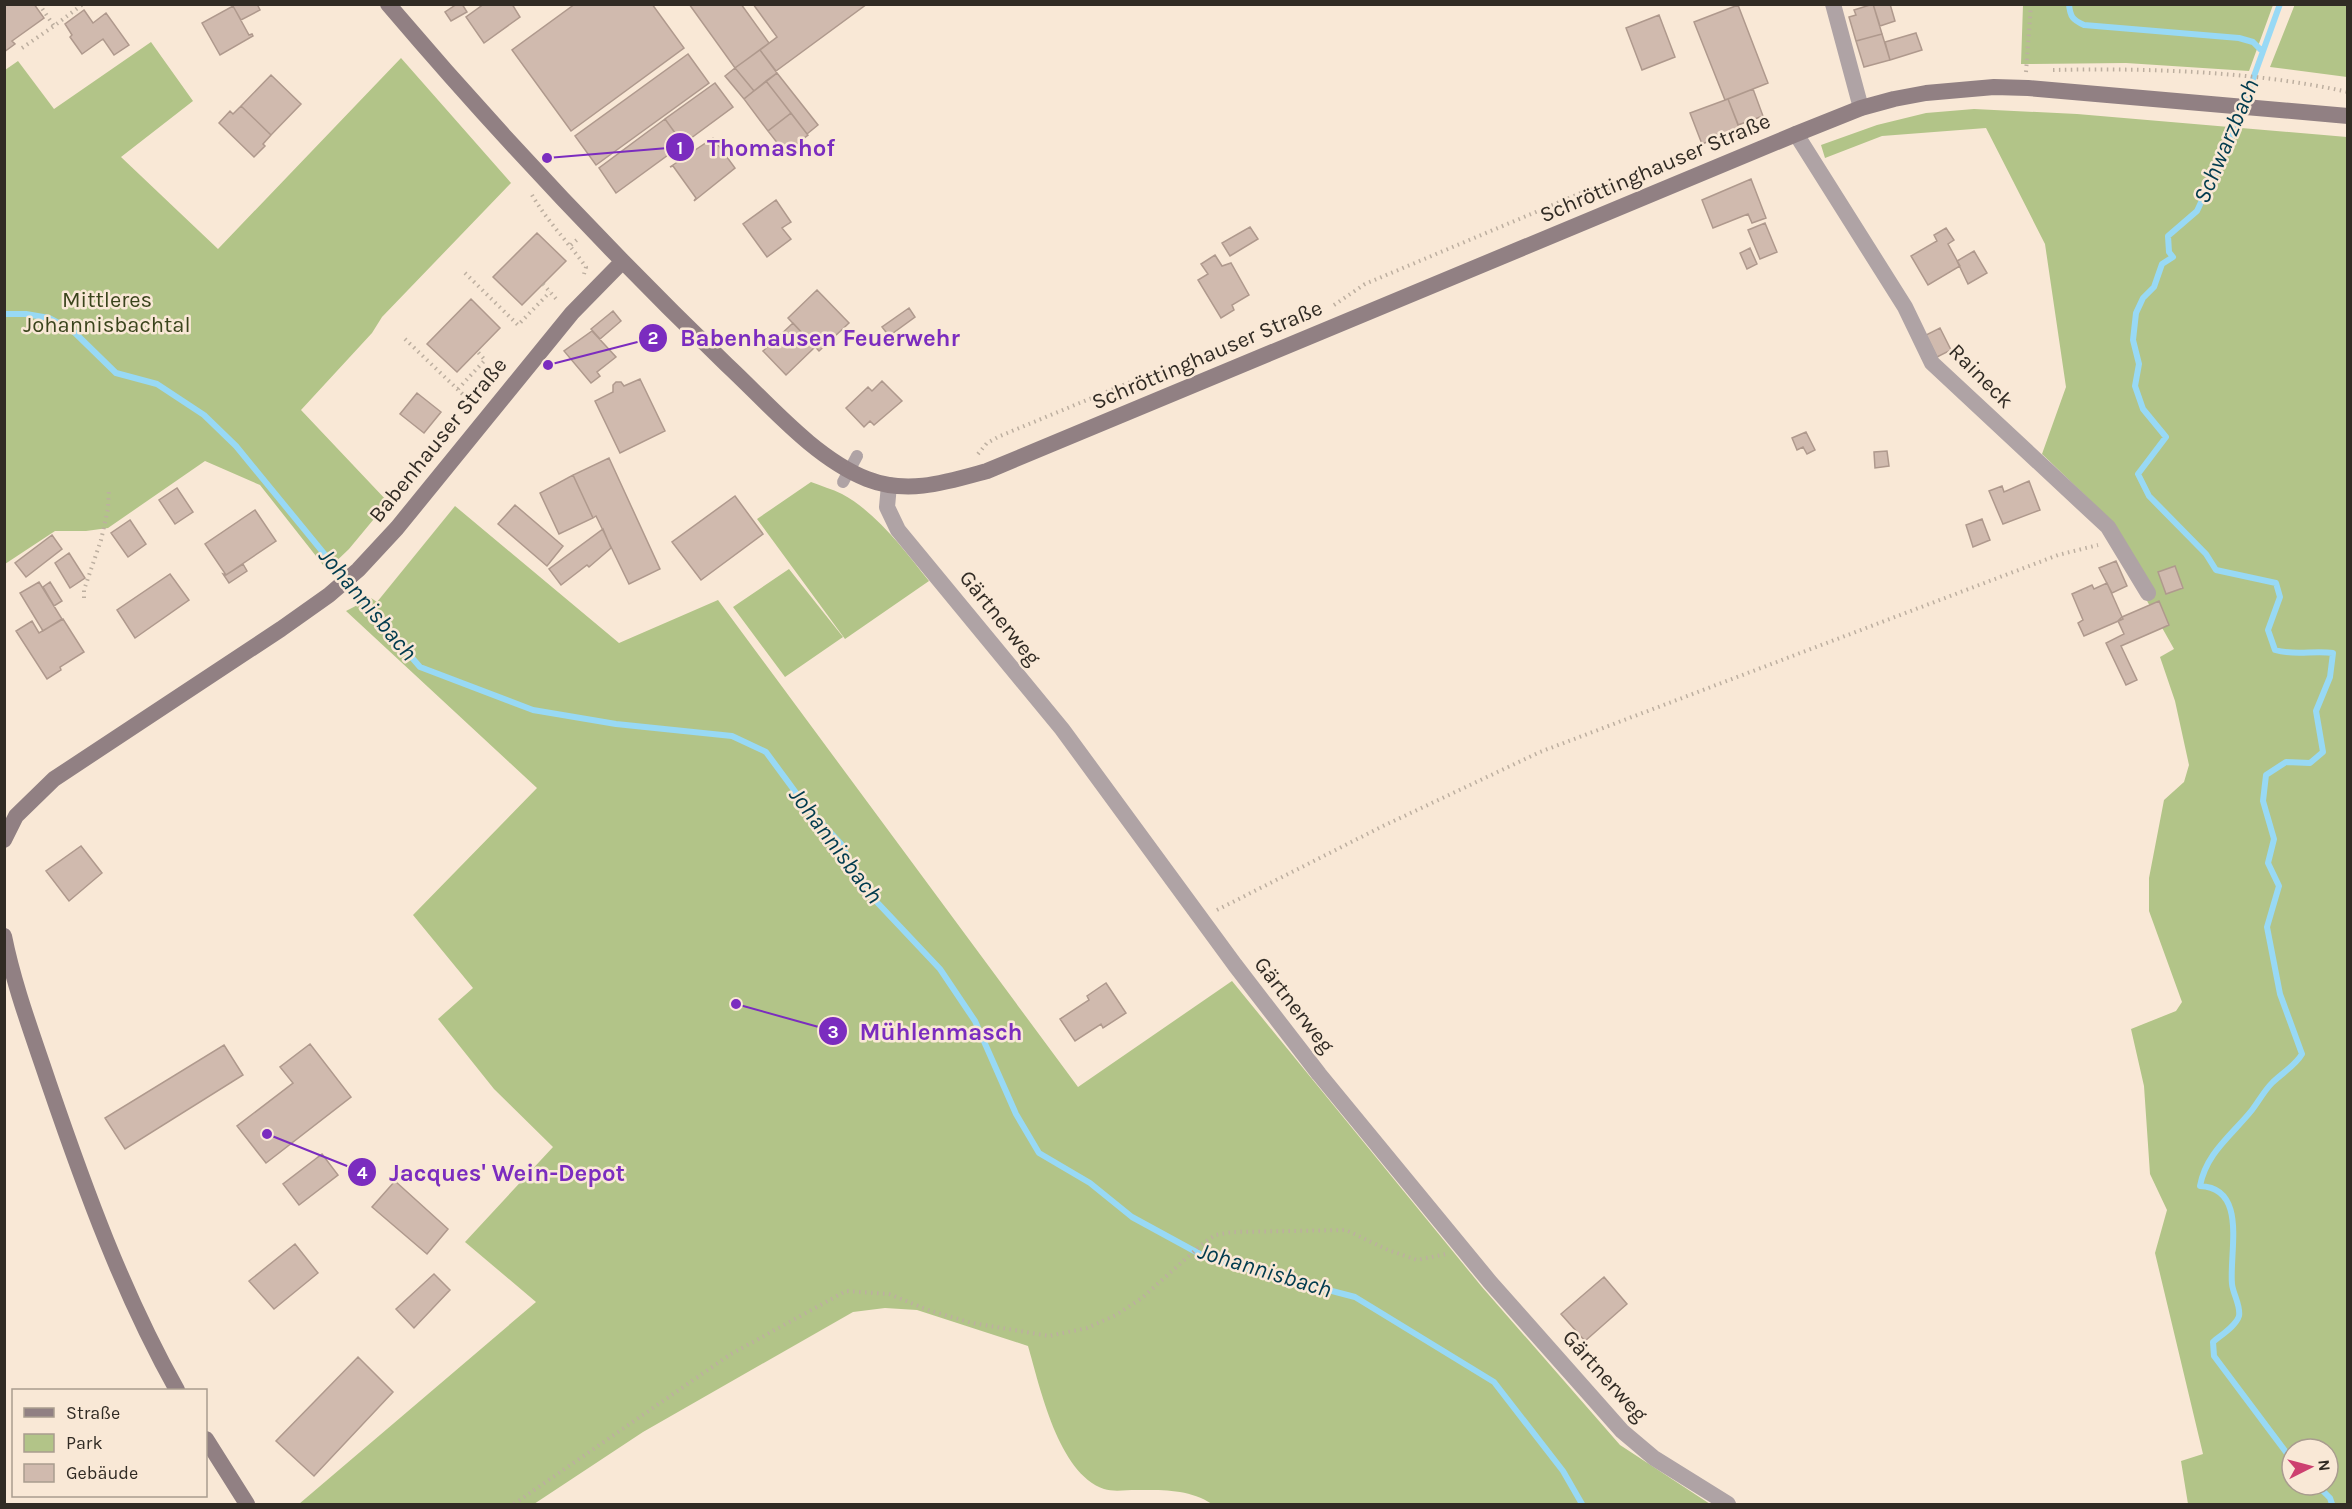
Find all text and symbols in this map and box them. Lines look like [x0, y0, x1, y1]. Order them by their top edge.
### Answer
water label: Schwarzbach [2187, 75, 2265, 207]
street label: Schröttinghauser Straße [1536, 108, 1774, 228]
callout: Thomashof [665, 126, 847, 168]
text: Thomashof [707, 134, 835, 162]
text: 1 [677, 137, 683, 159]
park label: Mittleres Johannisbachtal [23, 287, 191, 338]
street label: Schröttinghauser Straße [1088, 295, 1326, 415]
callout: Babenhausen Feuerwehr [638, 317, 972, 359]
text: Babenhausen Feuerwehr [680, 324, 961, 352]
text: 2 [648, 327, 658, 349]
street label: Raineck [1943, 338, 2019, 414]
street label: Babenhauser Straße [364, 352, 512, 528]
water label: Johannisbach [313, 542, 423, 666]
street label: Gärtnerweg [954, 565, 1047, 671]
water label: Johannisbach [783, 781, 889, 909]
street label: Gärtnerweg [1248, 952, 1340, 1059]
callout: Mühlenmasch [818, 1010, 1035, 1052]
text: Mühlenmasch [859, 1018, 1023, 1046]
text: 3 [827, 1021, 839, 1043]
callout: Jacques' Wein-Depot [347, 1151, 637, 1193]
text: Jacques' Wein-Depot [389, 1159, 625, 1187]
text: 4 [357, 1162, 368, 1184]
water label: Johannisbach [1195, 1236, 1335, 1304]
street label: Gärtnerweg [1557, 1325, 1653, 1428]
legend [12, 1389, 207, 1497]
text: Straße [66, 1402, 120, 1424]
text: Park [66, 1432, 103, 1454]
north arrow [2280, 1437, 2340, 1497]
text: N [2314, 1459, 2334, 1472]
text: Gebäude [66, 1462, 138, 1484]

